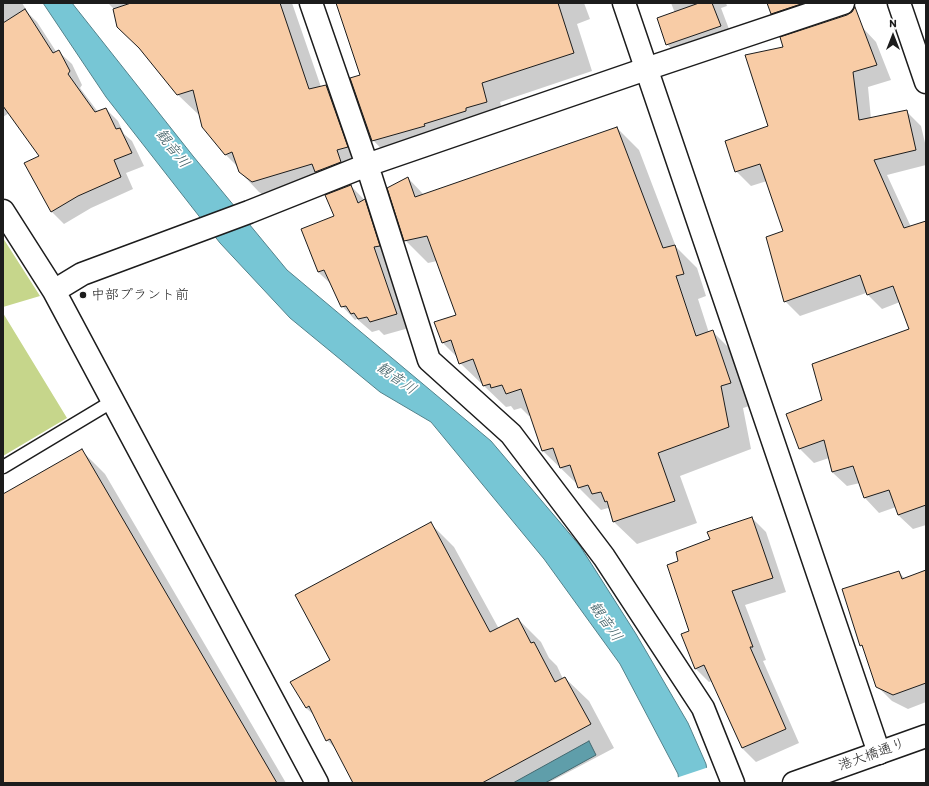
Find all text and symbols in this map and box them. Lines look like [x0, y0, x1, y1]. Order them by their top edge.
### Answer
north arrow [873, 16, 913, 56]
text: N [889, 17, 897, 30]
water label: 観音川 [151, 126, 193, 172]
place label: 中部プラント前 [91, 287, 189, 303]
marker: 中部プラント前 [78, 290, 88, 300]
water label: 観音川 [372, 359, 420, 399]
water label: 観音川 [585, 598, 625, 646]
street label: 港大橋通り [836, 735, 908, 775]

